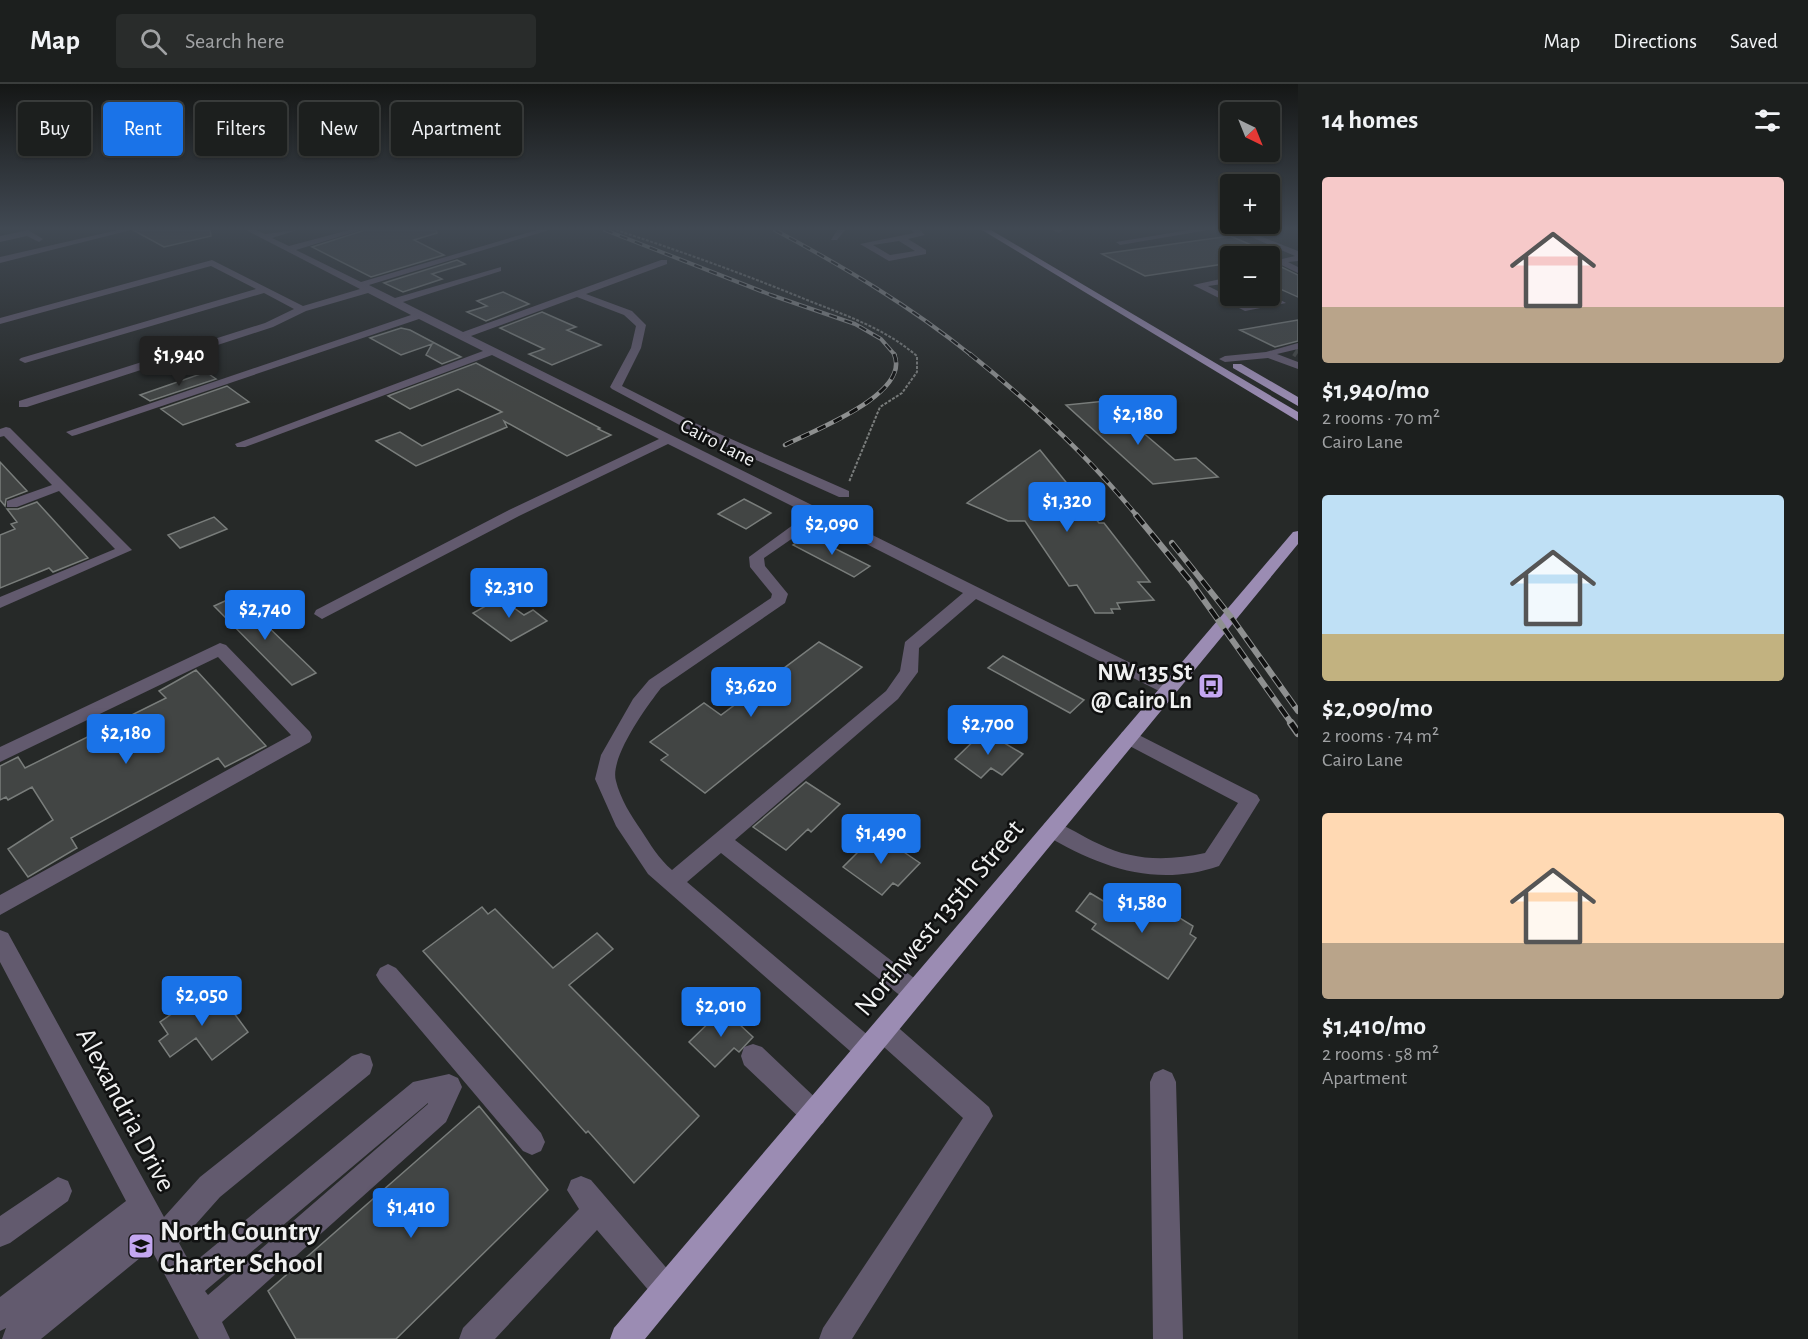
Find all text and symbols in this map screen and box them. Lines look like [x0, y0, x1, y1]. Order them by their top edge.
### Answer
search box [116, 14, 536, 68]
icon: search [137, 25, 170, 58]
text: Map [30, 27, 80, 55]
text: Search here [185, 30, 284, 52]
text: Map [1544, 31, 1580, 52]
text: Directions [1613, 31, 1697, 52]
text: Saved [1730, 31, 1778, 52]
chip: Buy [18, 102, 91, 156]
chip: Rent [103, 102, 183, 156]
chip: Filters [195, 102, 287, 156]
chip: New [299, 102, 379, 156]
chip: Apartment [391, 102, 522, 156]
north arrow [1220, 102, 1280, 162]
map controls [1220, 102, 1280, 306]
icon: filters [1751, 104, 1784, 137]
text: 14 homes [1322, 107, 1418, 133]
button: + [1220, 174, 1280, 234]
icon: home [1499, 216, 1607, 324]
button: − [1220, 246, 1280, 306]
pin: $1,940 [130, 336, 228, 387]
text: $1,940 [154, 345, 204, 365]
text: $1,940/mo [1322, 377, 1429, 403]
pin: $2,180 [1089, 395, 1187, 446]
text: $2,180 [1113, 404, 1163, 424]
text: 2 rooms · 70 m² [1322, 408, 1440, 428]
street label: Cairo Lane [677, 416, 758, 470]
text: Cairo Lane [1322, 432, 1403, 452]
pin: $1,320 [1018, 482, 1116, 533]
text: $1,320 [1042, 491, 1092, 511]
pin: $2,090 [783, 505, 881, 556]
text: $2,090 [805, 514, 859, 534]
icon: home [1499, 534, 1607, 642]
pin: $2,310 [460, 568, 558, 619]
text: $2,310 [484, 577, 534, 597]
pin: $2,740 [216, 590, 314, 641]
text: $2,740 [239, 599, 291, 619]
place label: NW 135 St @ Cairo Ln [1091, 661, 1192, 713]
pin: $3,620 [702, 667, 800, 718]
bus stop icon: NW 135 St @ Cairo Ln [1196, 671, 1226, 701]
text: $3,620 [725, 676, 777, 696]
text: $2,090/mo [1322, 695, 1433, 721]
pin: $2,700 [939, 705, 1037, 756]
pin: $2,180 [77, 714, 175, 765]
text: $2,700 [962, 714, 1014, 734]
text: $2,180 [101, 723, 151, 743]
text: 2 rooms · 74 m² [1322, 726, 1439, 746]
text: Cairo Lane [1322, 750, 1403, 770]
pin: $1,490 [832, 814, 930, 865]
street label: Northwest 135th Street [850, 815, 1029, 1022]
text: $1,490 [856, 823, 906, 843]
icon: home [1499, 852, 1607, 960]
pin: $1,580 [1093, 883, 1191, 934]
text: $1,580 [1117, 892, 1167, 912]
pin: $2,050 [153, 976, 251, 1027]
text: $2,050 [176, 985, 228, 1005]
pin: $2,010 [672, 987, 770, 1038]
text: $2,010 [695, 996, 747, 1016]
text: $1,410/mo [1322, 1013, 1426, 1039]
street label: Alexandria Drive [70, 1024, 180, 1196]
text: 2 rooms · 58 m² [1322, 1044, 1439, 1064]
text: Apartment [1322, 1068, 1407, 1088]
pin: $1,410 [362, 1188, 460, 1239]
text: $1,410 [387, 1197, 435, 1217]
place label: North Country Charter School [160, 1218, 323, 1278]
school or university icon: North Country Charter School [126, 1231, 156, 1261]

